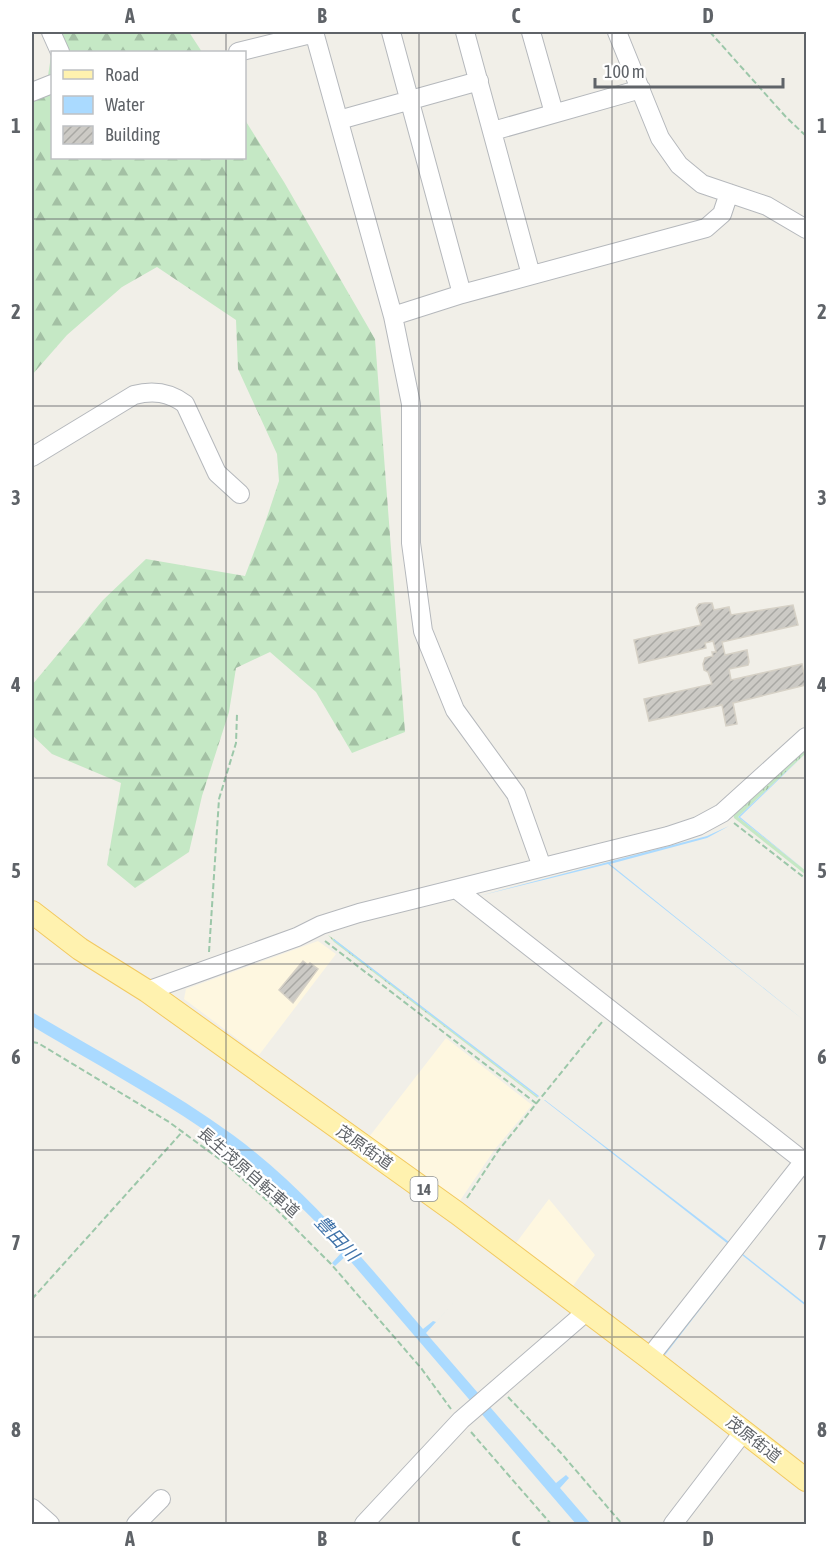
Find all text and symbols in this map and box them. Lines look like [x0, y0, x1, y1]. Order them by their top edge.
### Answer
text: A [124, 4, 135, 27]
text: B [317, 4, 327, 27]
text: C [512, 4, 521, 27]
text: D [702, 4, 714, 27]
legend [51, 51, 246, 159]
scale bar [595, 51, 782, 89]
text: 100 m [604, 61, 645, 82]
text: Road [105, 64, 139, 85]
text: Water [105, 94, 145, 115]
text: 1 [11, 114, 21, 137]
text: 1 [817, 114, 827, 137]
text: Building [105, 124, 160, 145]
text: 2 [11, 300, 21, 323]
text: 2 [817, 300, 827, 323]
text: 3 [11, 486, 21, 509]
text: 3 [817, 486, 827, 509]
text: 4 [10, 673, 21, 696]
text: 4 [816, 673, 827, 696]
text: 5 [11, 859, 21, 882]
text: 5 [817, 859, 827, 882]
text: 6 [11, 1045, 21, 1068]
text: 6 [817, 1045, 827, 1068]
street label: 茂原街道 [334, 1121, 396, 1173]
street label: 長生茂原自転車道 [195, 1123, 303, 1221]
road number: 14 [410, 1177, 438, 1201]
water label: 豊田川 [311, 1211, 364, 1266]
text: 7 [11, 1231, 21, 1254]
text: 7 [817, 1231, 827, 1254]
street label: 茂原街道 [723, 1412, 785, 1466]
text: 8 [11, 1418, 21, 1441]
text: 8 [817, 1418, 827, 1441]
text: A [124, 1527, 135, 1550]
text: B [317, 1527, 327, 1550]
text: C [512, 1527, 521, 1550]
text: D [702, 1527, 714, 1550]

